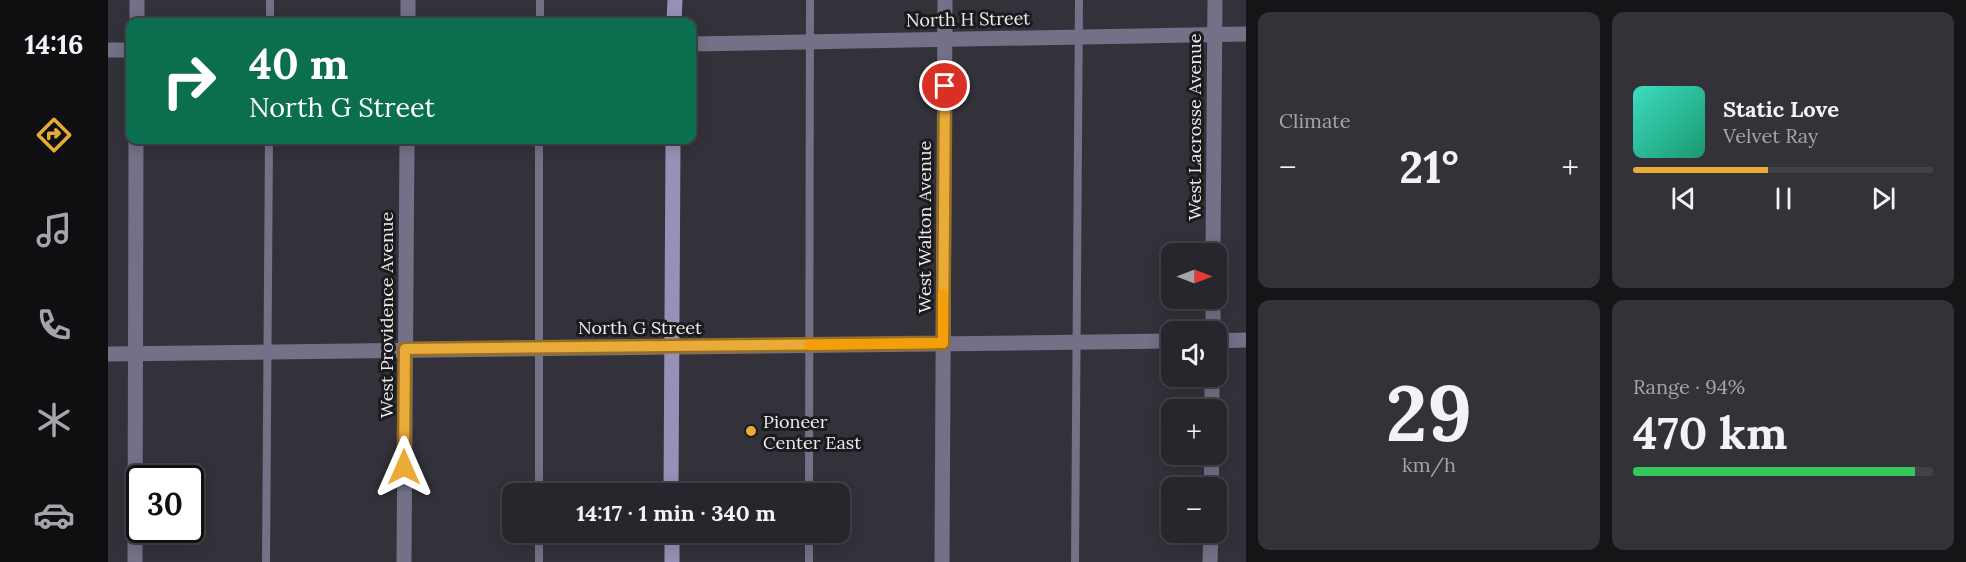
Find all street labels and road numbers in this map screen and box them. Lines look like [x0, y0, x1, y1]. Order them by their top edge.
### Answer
street label: North H Street [906, 6, 1030, 32]
street label: West Lacrosse Avenue [1183, 33, 1206, 221]
street label: West Walton Avenue [913, 140, 936, 313]
street label: West Providence Avenue [375, 211, 398, 418]
street label: North G Street [578, 316, 702, 339]

